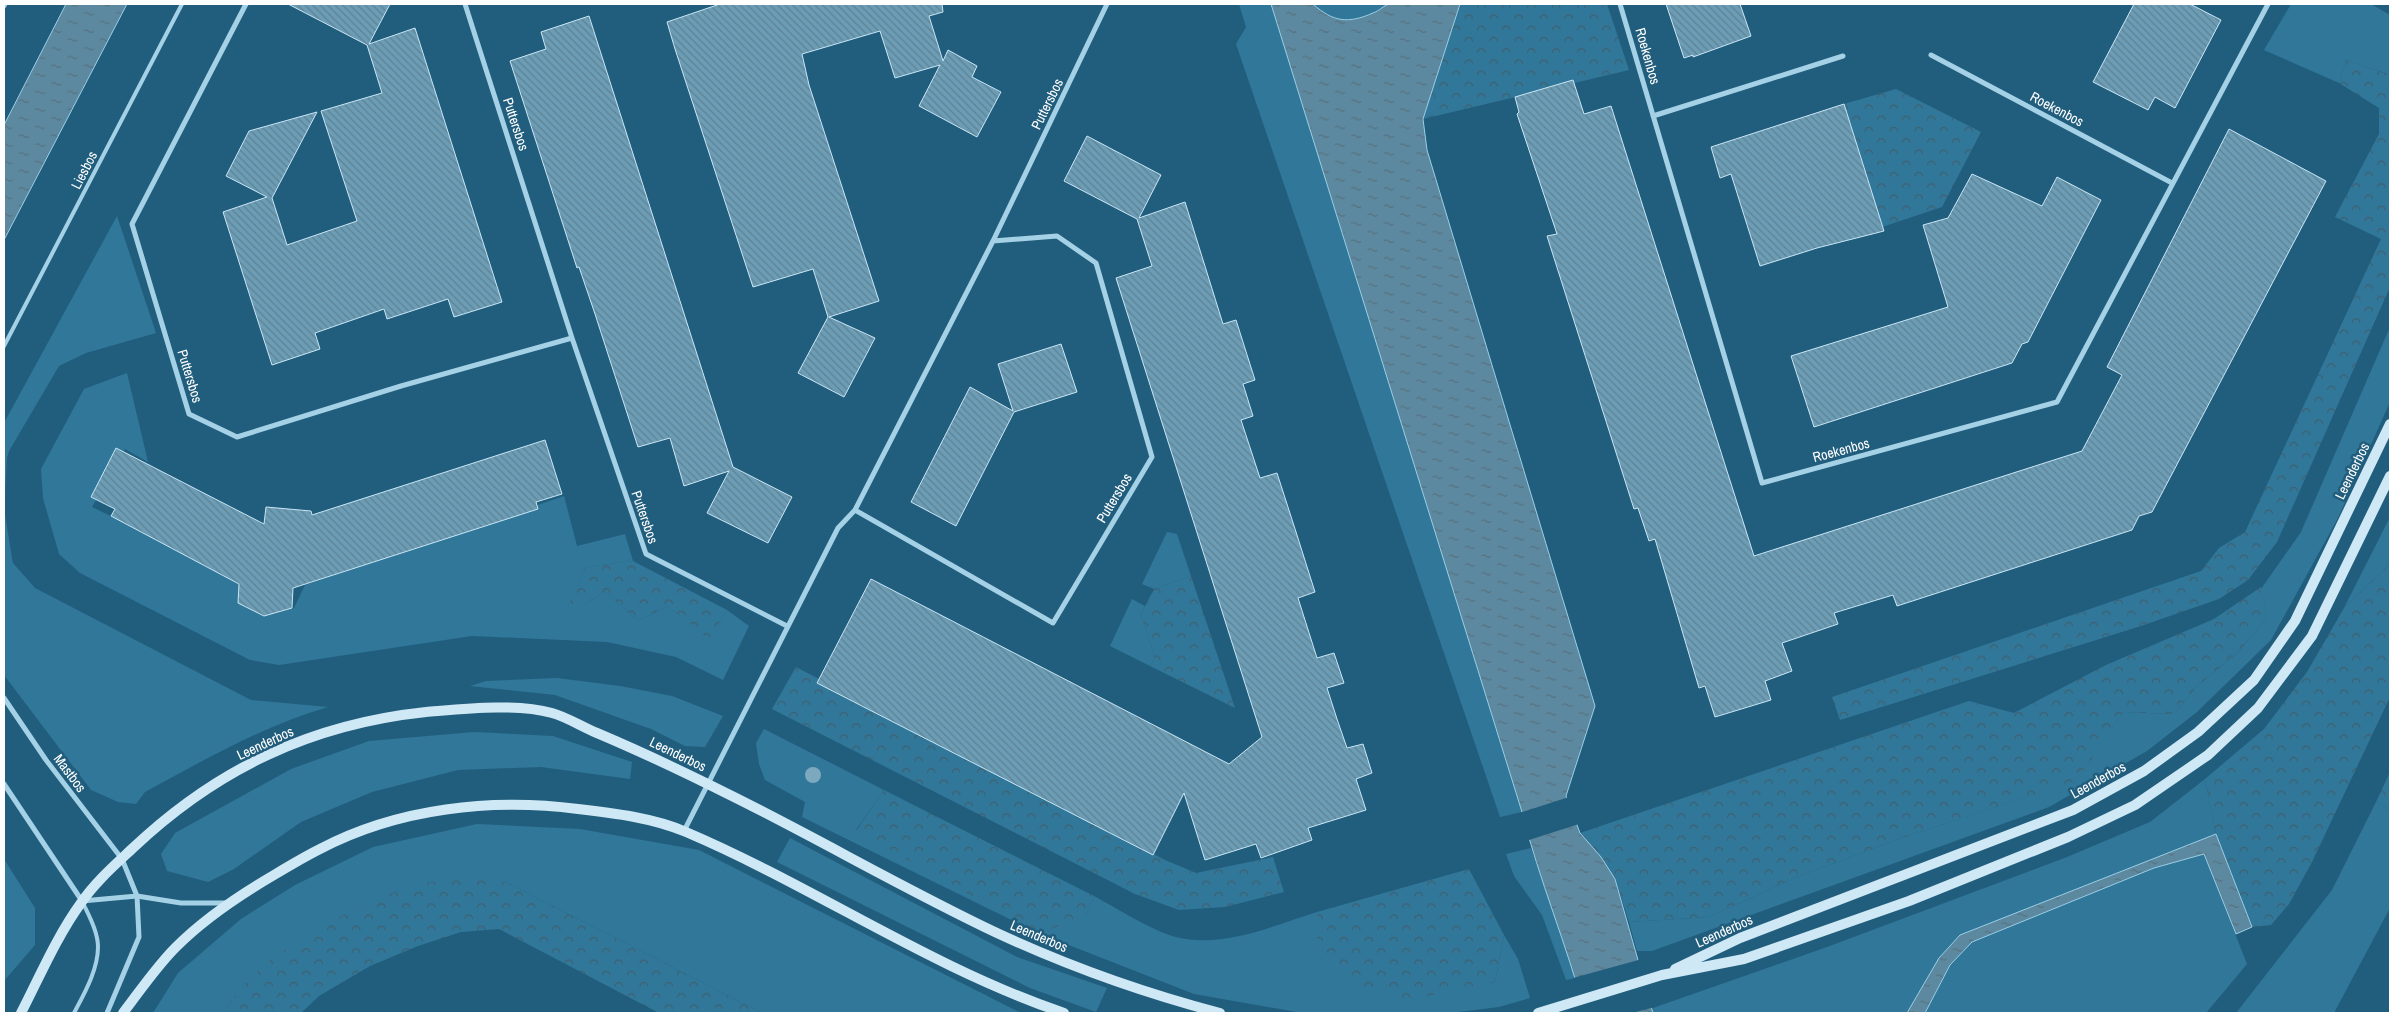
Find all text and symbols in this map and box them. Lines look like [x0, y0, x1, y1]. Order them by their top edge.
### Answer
street label: Roekenbos [1631, 26, 1665, 87]
street label: Puttersbos [1027, 75, 1067, 133]
street label: Roekenbos [2027, 87, 2087, 131]
street label: Puttersbos [499, 95, 533, 153]
street label: Liesbos [67, 148, 101, 192]
street label: Puttersbos [173, 347, 207, 405]
street label: Roekenbos [1811, 434, 1872, 466]
street label: Leenderbos [2331, 440, 2373, 502]
street label: Puttersbos [1092, 470, 1136, 526]
street label: Puttersbos [628, 488, 663, 546]
street label: Leenderbos [234, 722, 297, 764]
street label: Leenderbos [647, 733, 709, 775]
street label: Mastbos [50, 750, 90, 796]
street label: Leenderbos [2067, 757, 2129, 803]
street label: Leenderbos [1693, 910, 1756, 952]
street label: Leenderbos [1008, 916, 1071, 956]

